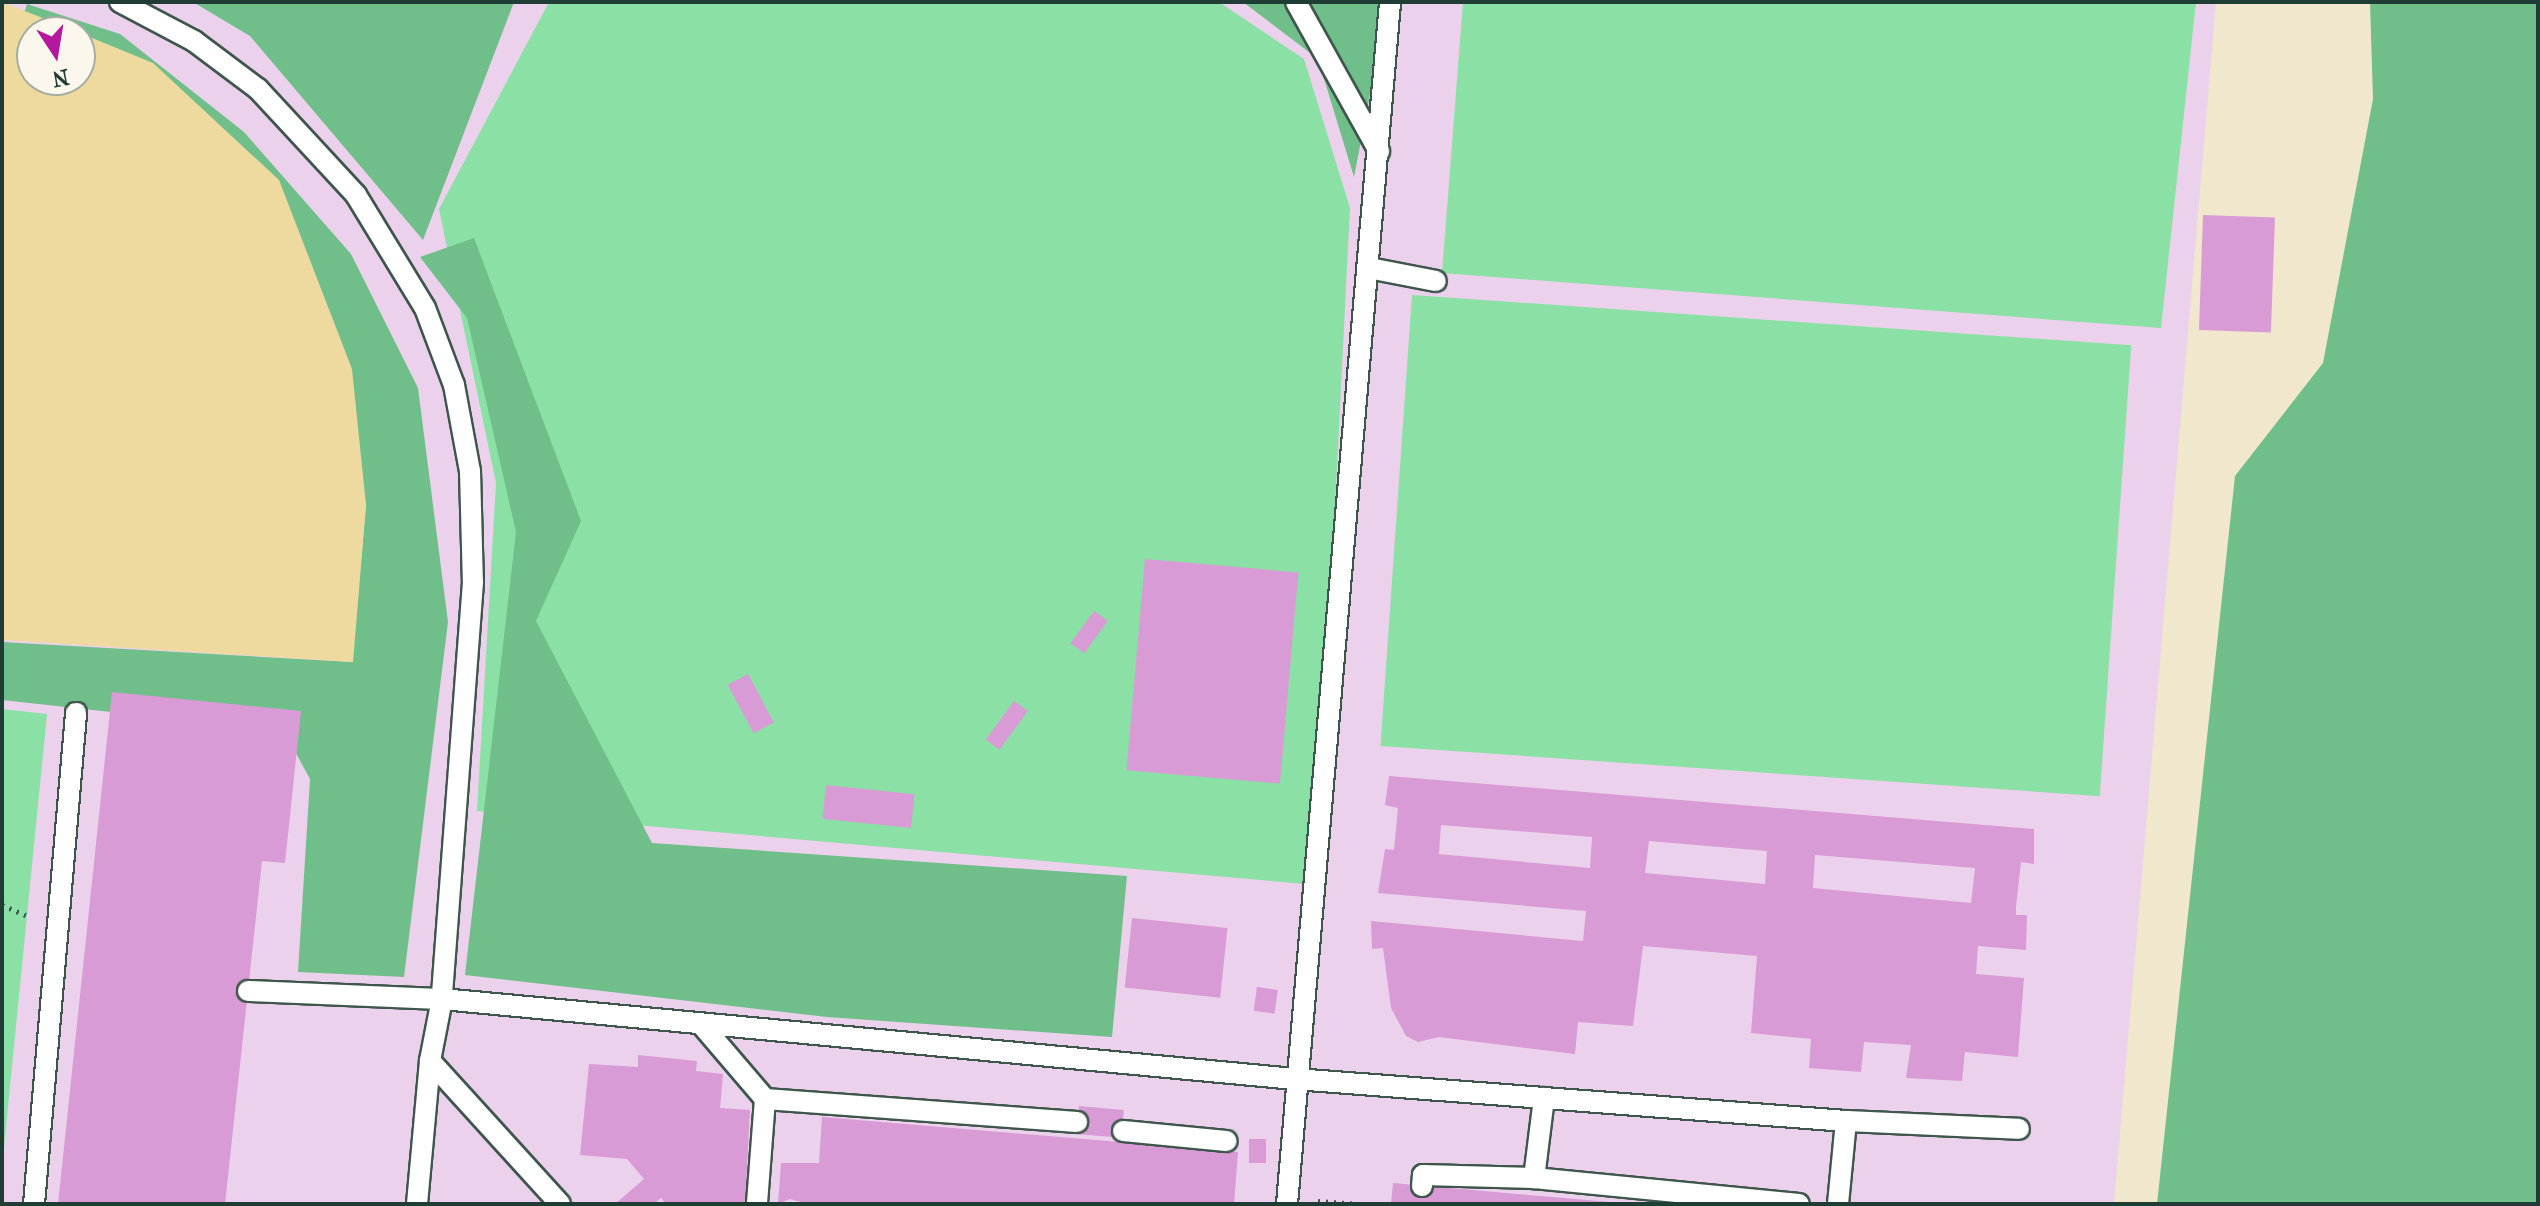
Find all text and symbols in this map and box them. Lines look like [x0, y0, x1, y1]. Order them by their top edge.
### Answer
north arrow [16, 16, 96, 96]
text: N [50, 63, 71, 92]

